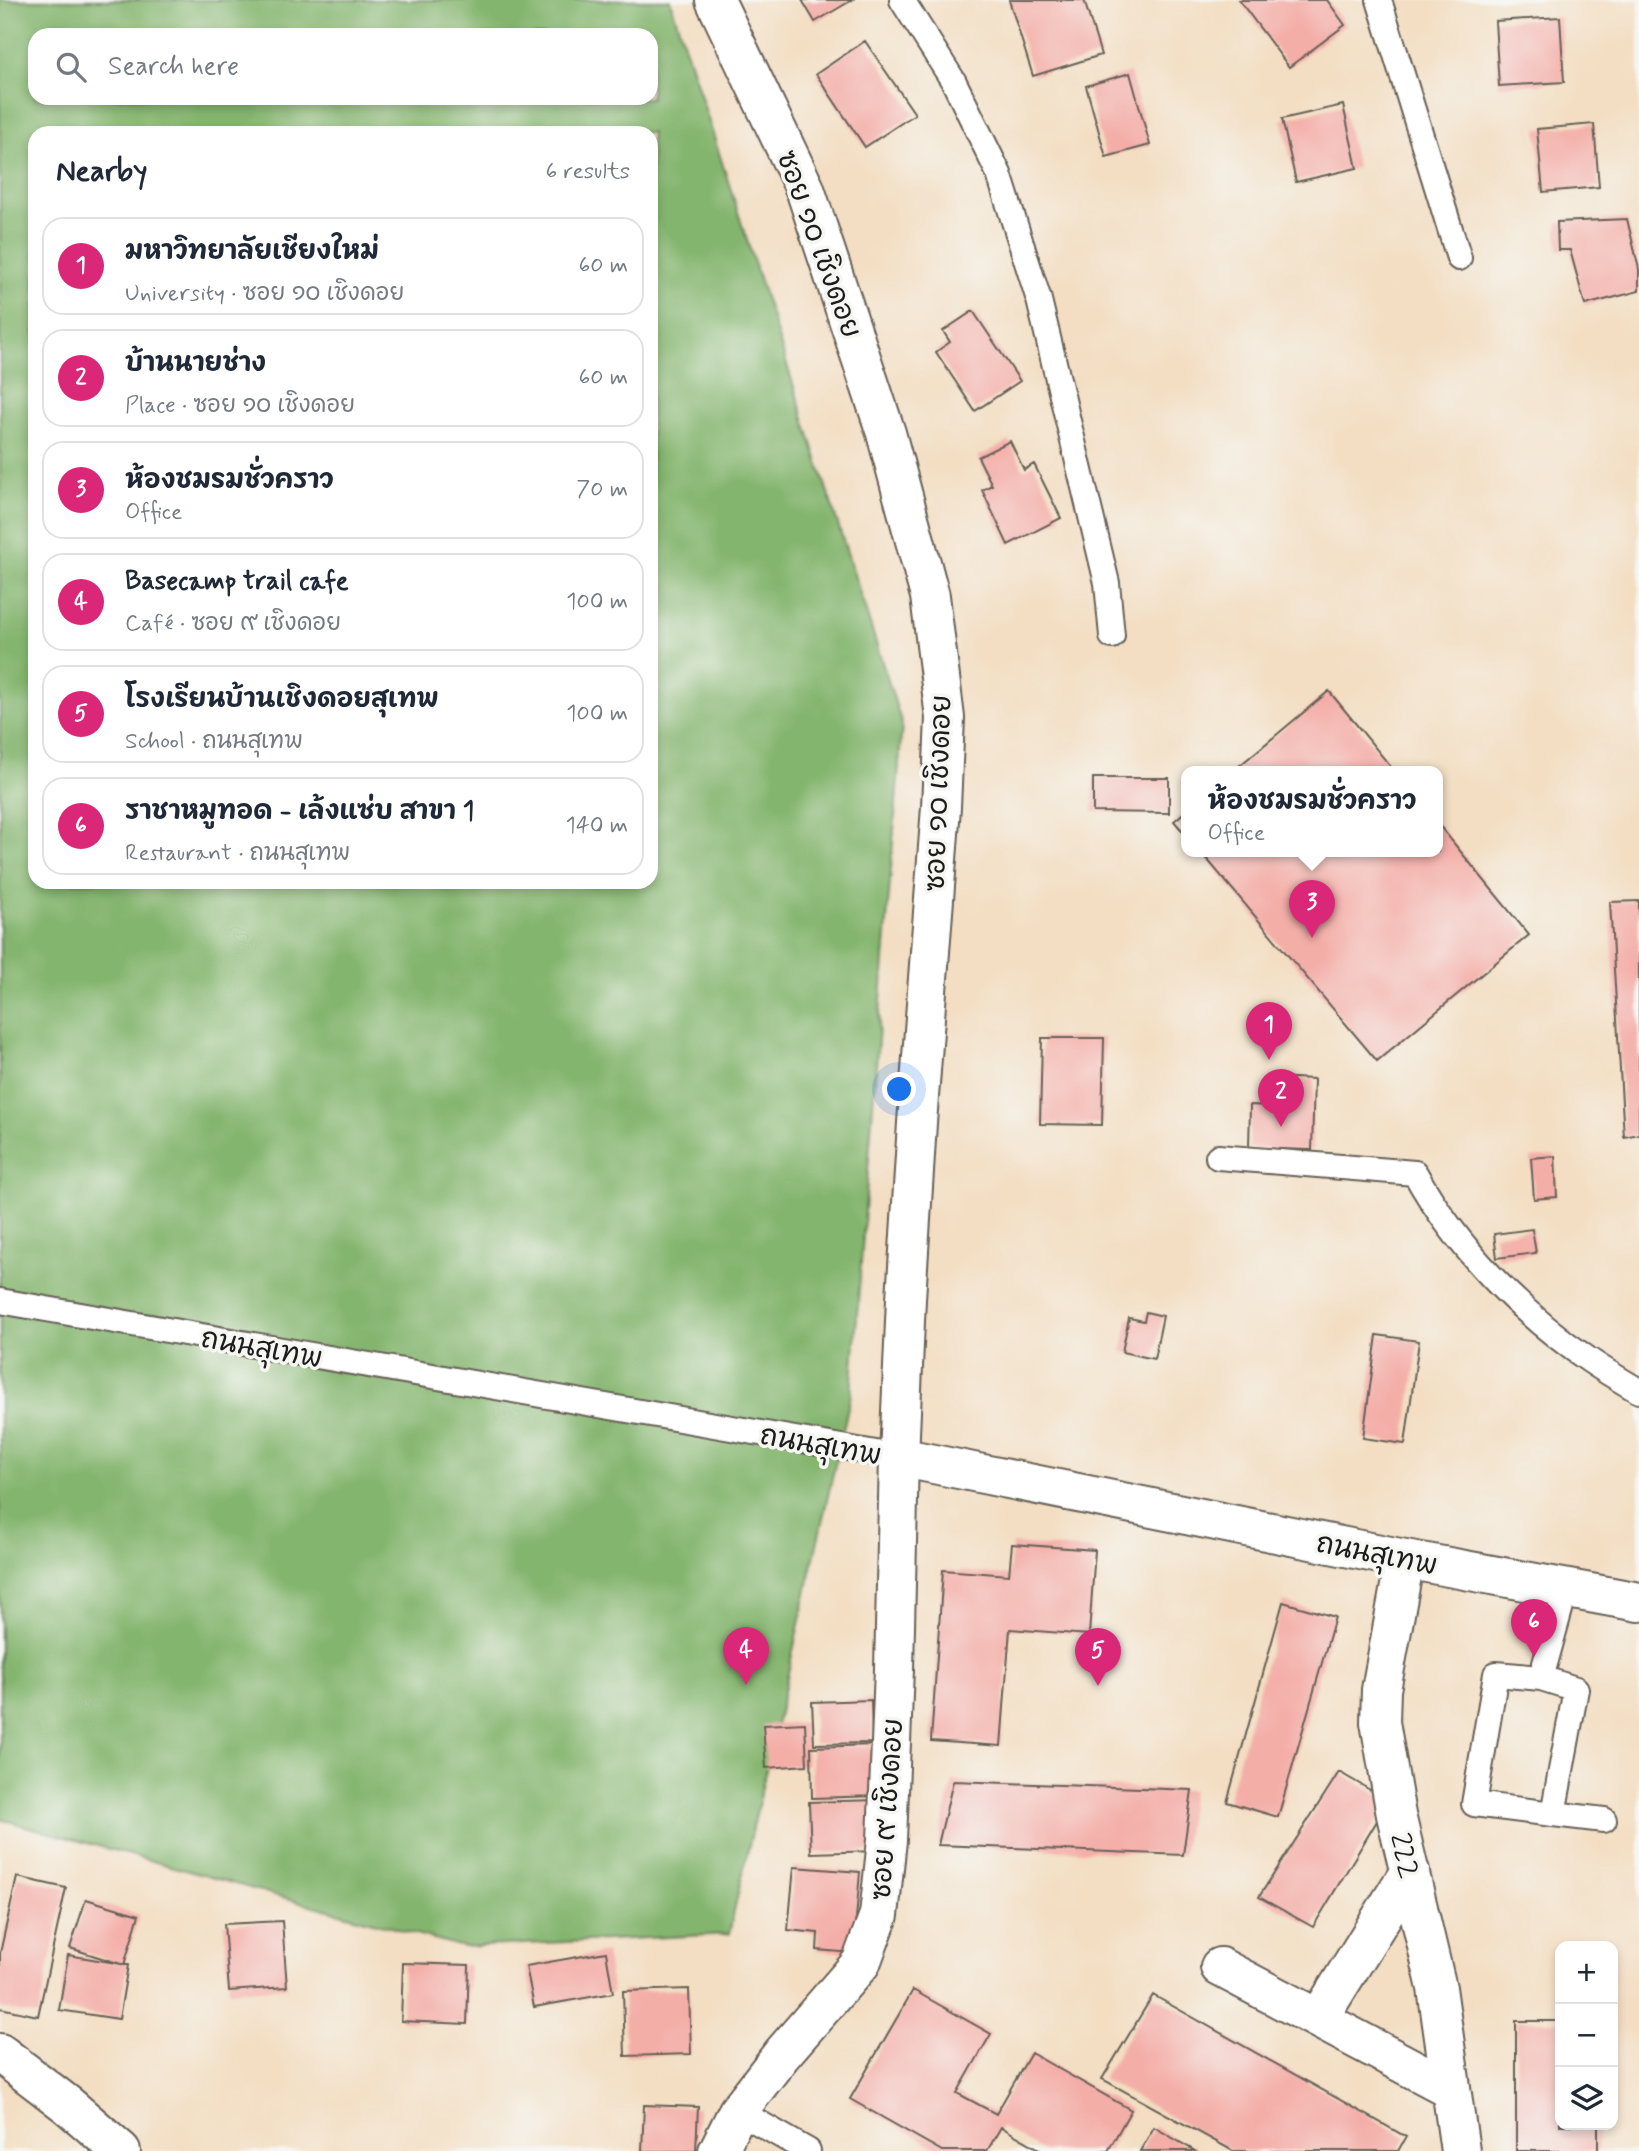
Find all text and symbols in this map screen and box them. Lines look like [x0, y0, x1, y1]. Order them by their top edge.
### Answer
search box [28, 28, 658, 105]
icon: search [52, 48, 90, 86]
text: Search here [108, 50, 239, 84]
street label: ซอย ๑๐ เชิงดอย [767, 146, 869, 344]
text: Nearby [56, 152, 147, 191]
text: 6 results [546, 157, 630, 187]
text: มหาวิทยาลัยเชียงใหม่ [125, 235, 379, 269]
text: 1 [76, 251, 86, 281]
text: 60 m [579, 251, 628, 281]
text: University · ซอย ๑๐ เชิงดอย [125, 279, 405, 309]
text: บ้านนายช่าง [125, 347, 266, 381]
text: 2 [75, 363, 87, 393]
text: 60 m [579, 363, 628, 393]
text: Place · ซอย ๑๐ เชิงดอย [125, 391, 355, 421]
text: ห้องชมรมชั่วคราว [125, 464, 334, 498]
text: 3 [76, 475, 86, 505]
text: 70 m [576, 475, 628, 505]
text: Office [125, 498, 182, 528]
text: Basecamp trail cafe [125, 565, 348, 599]
text: 4 [74, 587, 88, 617]
text: 100 m [566, 587, 628, 617]
text: Café · ซอย ๙ เชิงดอย [125, 609, 341, 639]
text: โรงเรียนบ้านเชิงดอยสุเทพ [125, 683, 439, 717]
street label: ซอย ๑๐ เชิงดอย [918, 694, 961, 892]
text: 5 [74, 699, 88, 729]
text: 100 m [566, 699, 628, 729]
text: School · ถนนสุเทพ [125, 727, 303, 757]
popup [1181, 766, 1443, 857]
text: ห้องชมรมชั่วคราว [1208, 785, 1416, 819]
text: ราชาหมูทอด - เล้งแซ่บ สาขา 1 [125, 795, 474, 829]
text: 6 [75, 811, 87, 841]
text: 140 m [565, 811, 628, 841]
text: Office [1208, 819, 1265, 849]
text: Restaurant · ถนนสุเทพ [125, 839, 350, 869]
pin: 3 [1289, 880, 1335, 938]
pin: 1 [1246, 1002, 1292, 1060]
pin: 2 [1258, 1069, 1304, 1127]
your location [882, 1072, 916, 1106]
street label: ถนนสุเทพ [198, 1321, 325, 1378]
street label: ถนนสุเทพ [757, 1418, 884, 1475]
street label: ถนนสุเทพ [1313, 1526, 1440, 1585]
pin: 6 [1511, 1599, 1557, 1657]
pin: 4 [723, 1627, 769, 1685]
pin: 5 [1075, 1628, 1121, 1686]
street label: ซอย ๙ เชิงดอย [864, 1717, 913, 1902]
street label: 222 [1380, 1829, 1427, 1882]
map controls [1555, 1941, 1618, 2130]
button: + [1555, 1941, 1618, 2004]
button: − [1555, 2004, 1618, 2067]
button: layers [1555, 2067, 1618, 2130]

